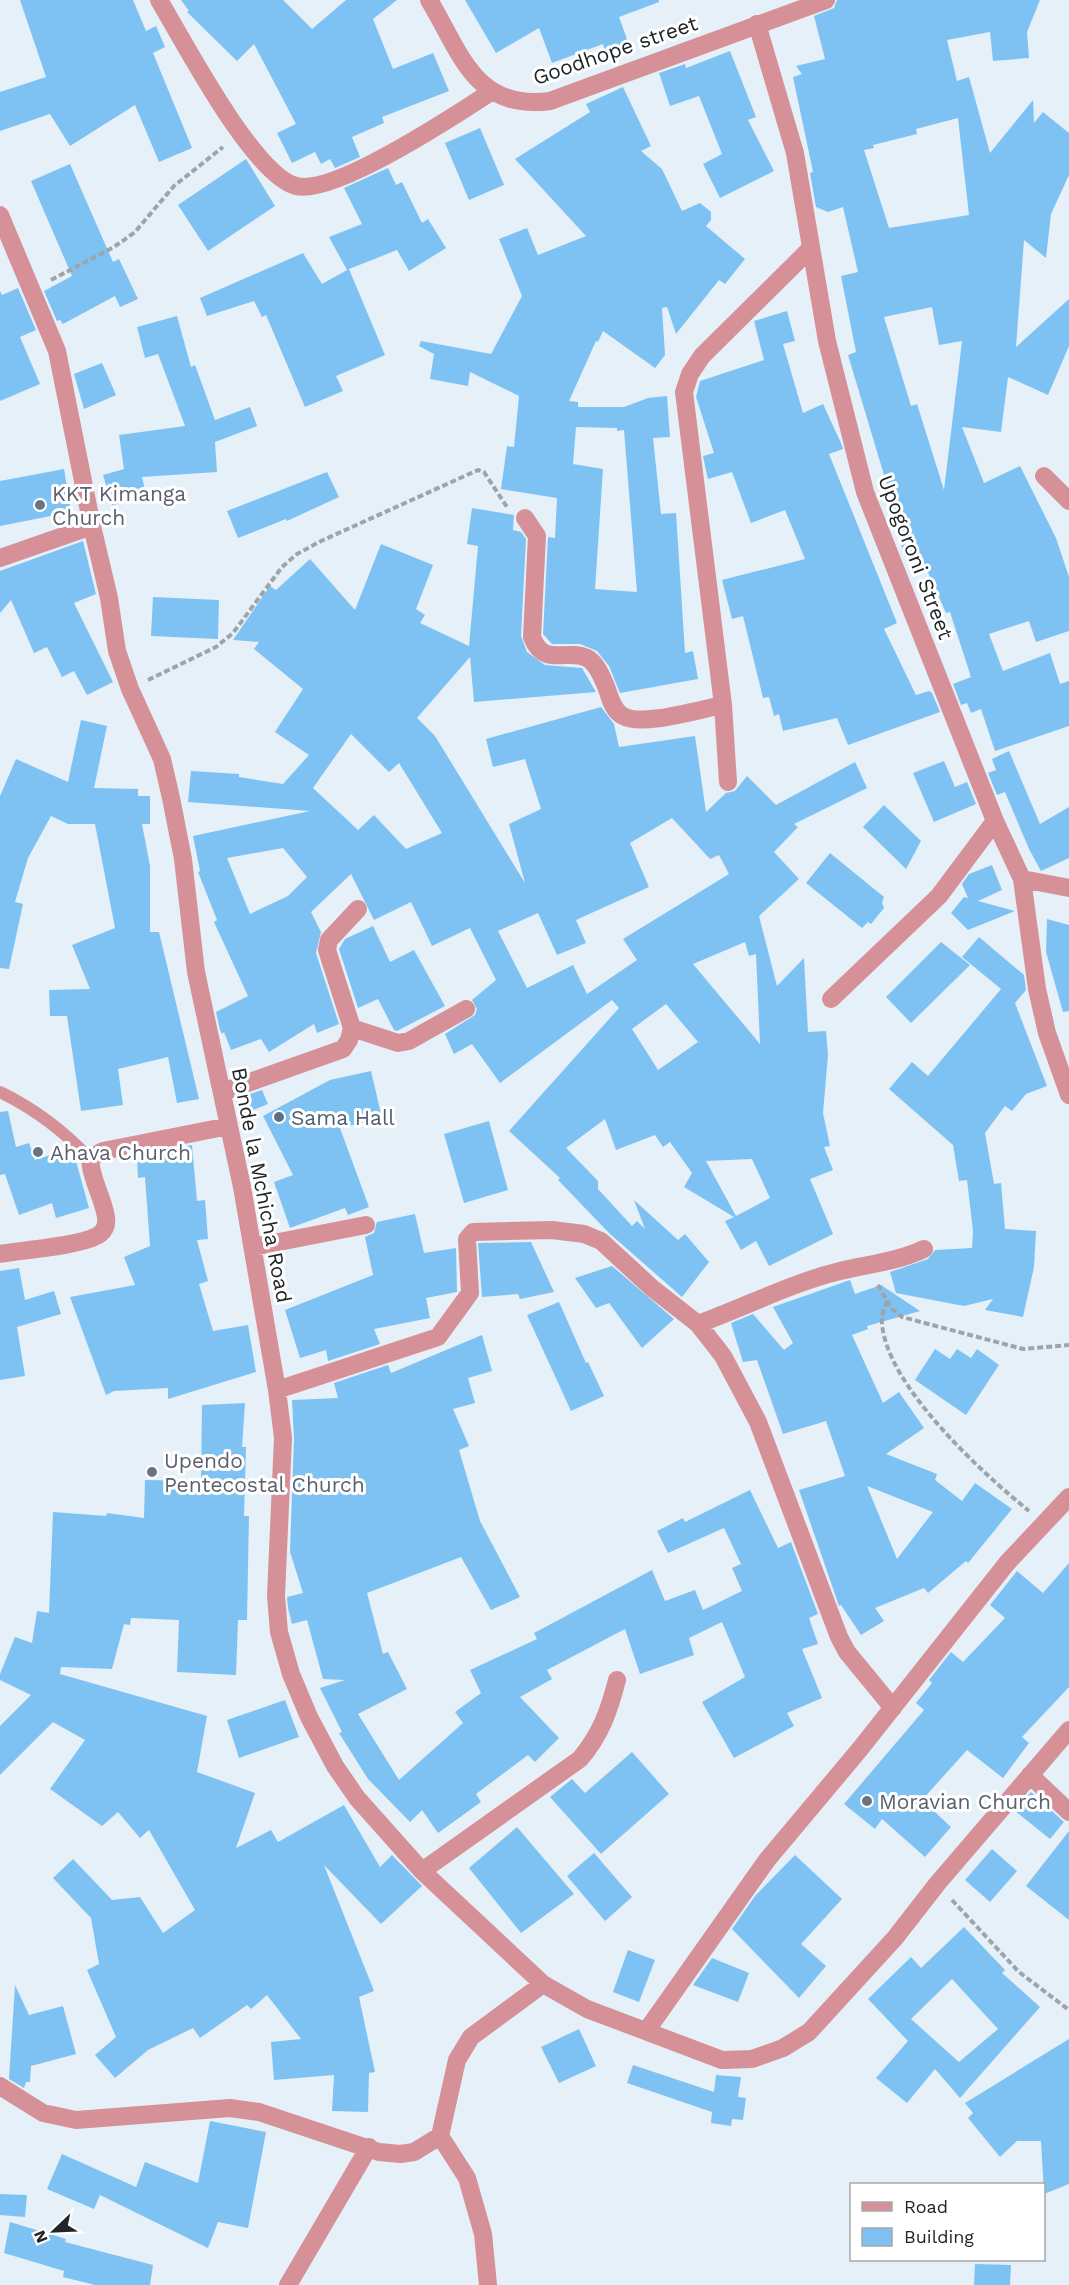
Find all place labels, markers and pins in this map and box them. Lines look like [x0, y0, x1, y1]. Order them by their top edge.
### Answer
place label: KKT Kimanga Church [52, 481, 186, 530]
marker: KKT Kimanga Church [33, 498, 47, 512]
place label: Sama Hall [291, 1105, 395, 1130]
marker: Sama Hall [272, 1110, 286, 1124]
place label: Ahava Church [50, 1140, 191, 1165]
marker: Ahava Church [31, 1145, 45, 1159]
place label: Upendo Pentecostal Church [164, 1448, 365, 1497]
marker: Upendo Pentecostal Church [145, 1465, 159, 1479]
place label: Moravian Church [879, 1789, 1051, 1814]
marker: Moravian Church [860, 1794, 874, 1808]

